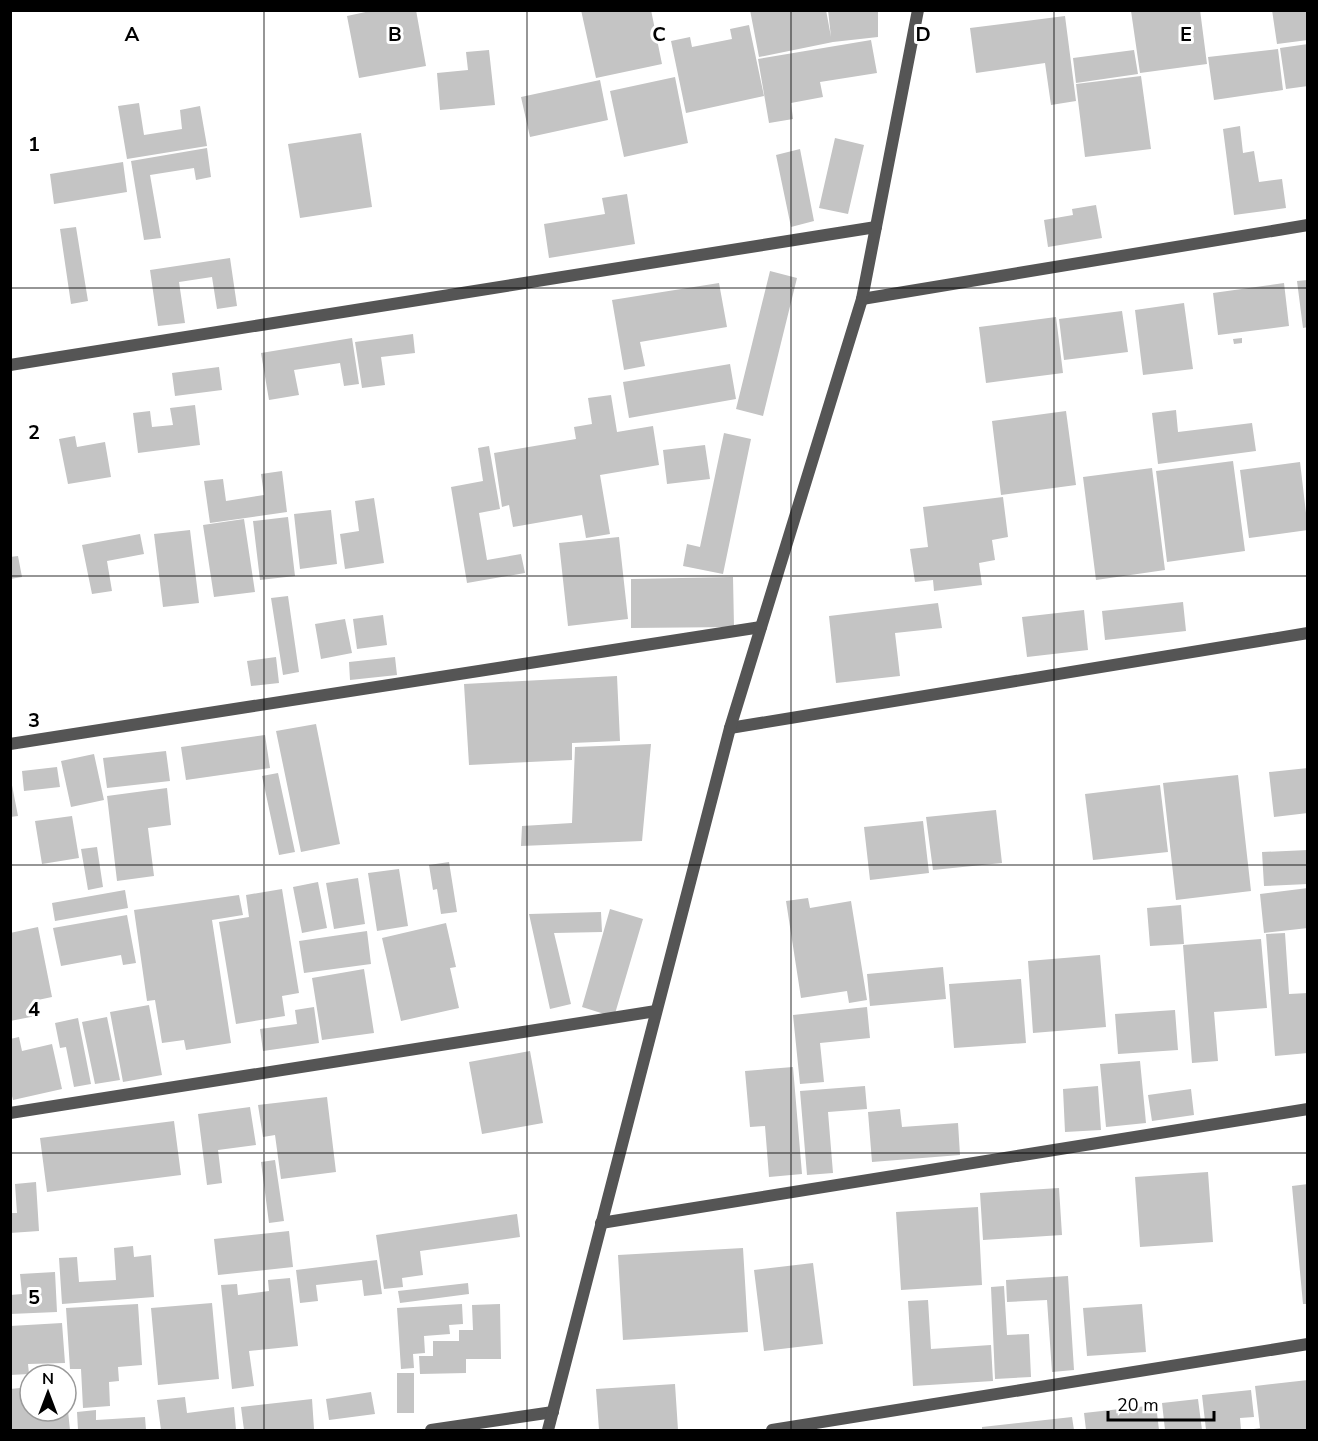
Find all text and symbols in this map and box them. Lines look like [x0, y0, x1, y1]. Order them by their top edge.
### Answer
text: A [125, 21, 140, 48]
text: B [388, 21, 402, 48]
text: C [652, 21, 666, 48]
text: D [915, 21, 931, 48]
text: E [1180, 21, 1192, 48]
text: 1 [28, 131, 40, 158]
text: 2 [28, 419, 40, 446]
text: 3 [28, 707, 40, 734]
text: 4 [28, 996, 40, 1023]
text: 5 [28, 1284, 40, 1311]
north arrow [18, 1363, 78, 1423]
text: N [42, 1368, 54, 1390]
scale bar [1108, 1384, 1214, 1422]
text: 20 m [1117, 1393, 1159, 1417]

